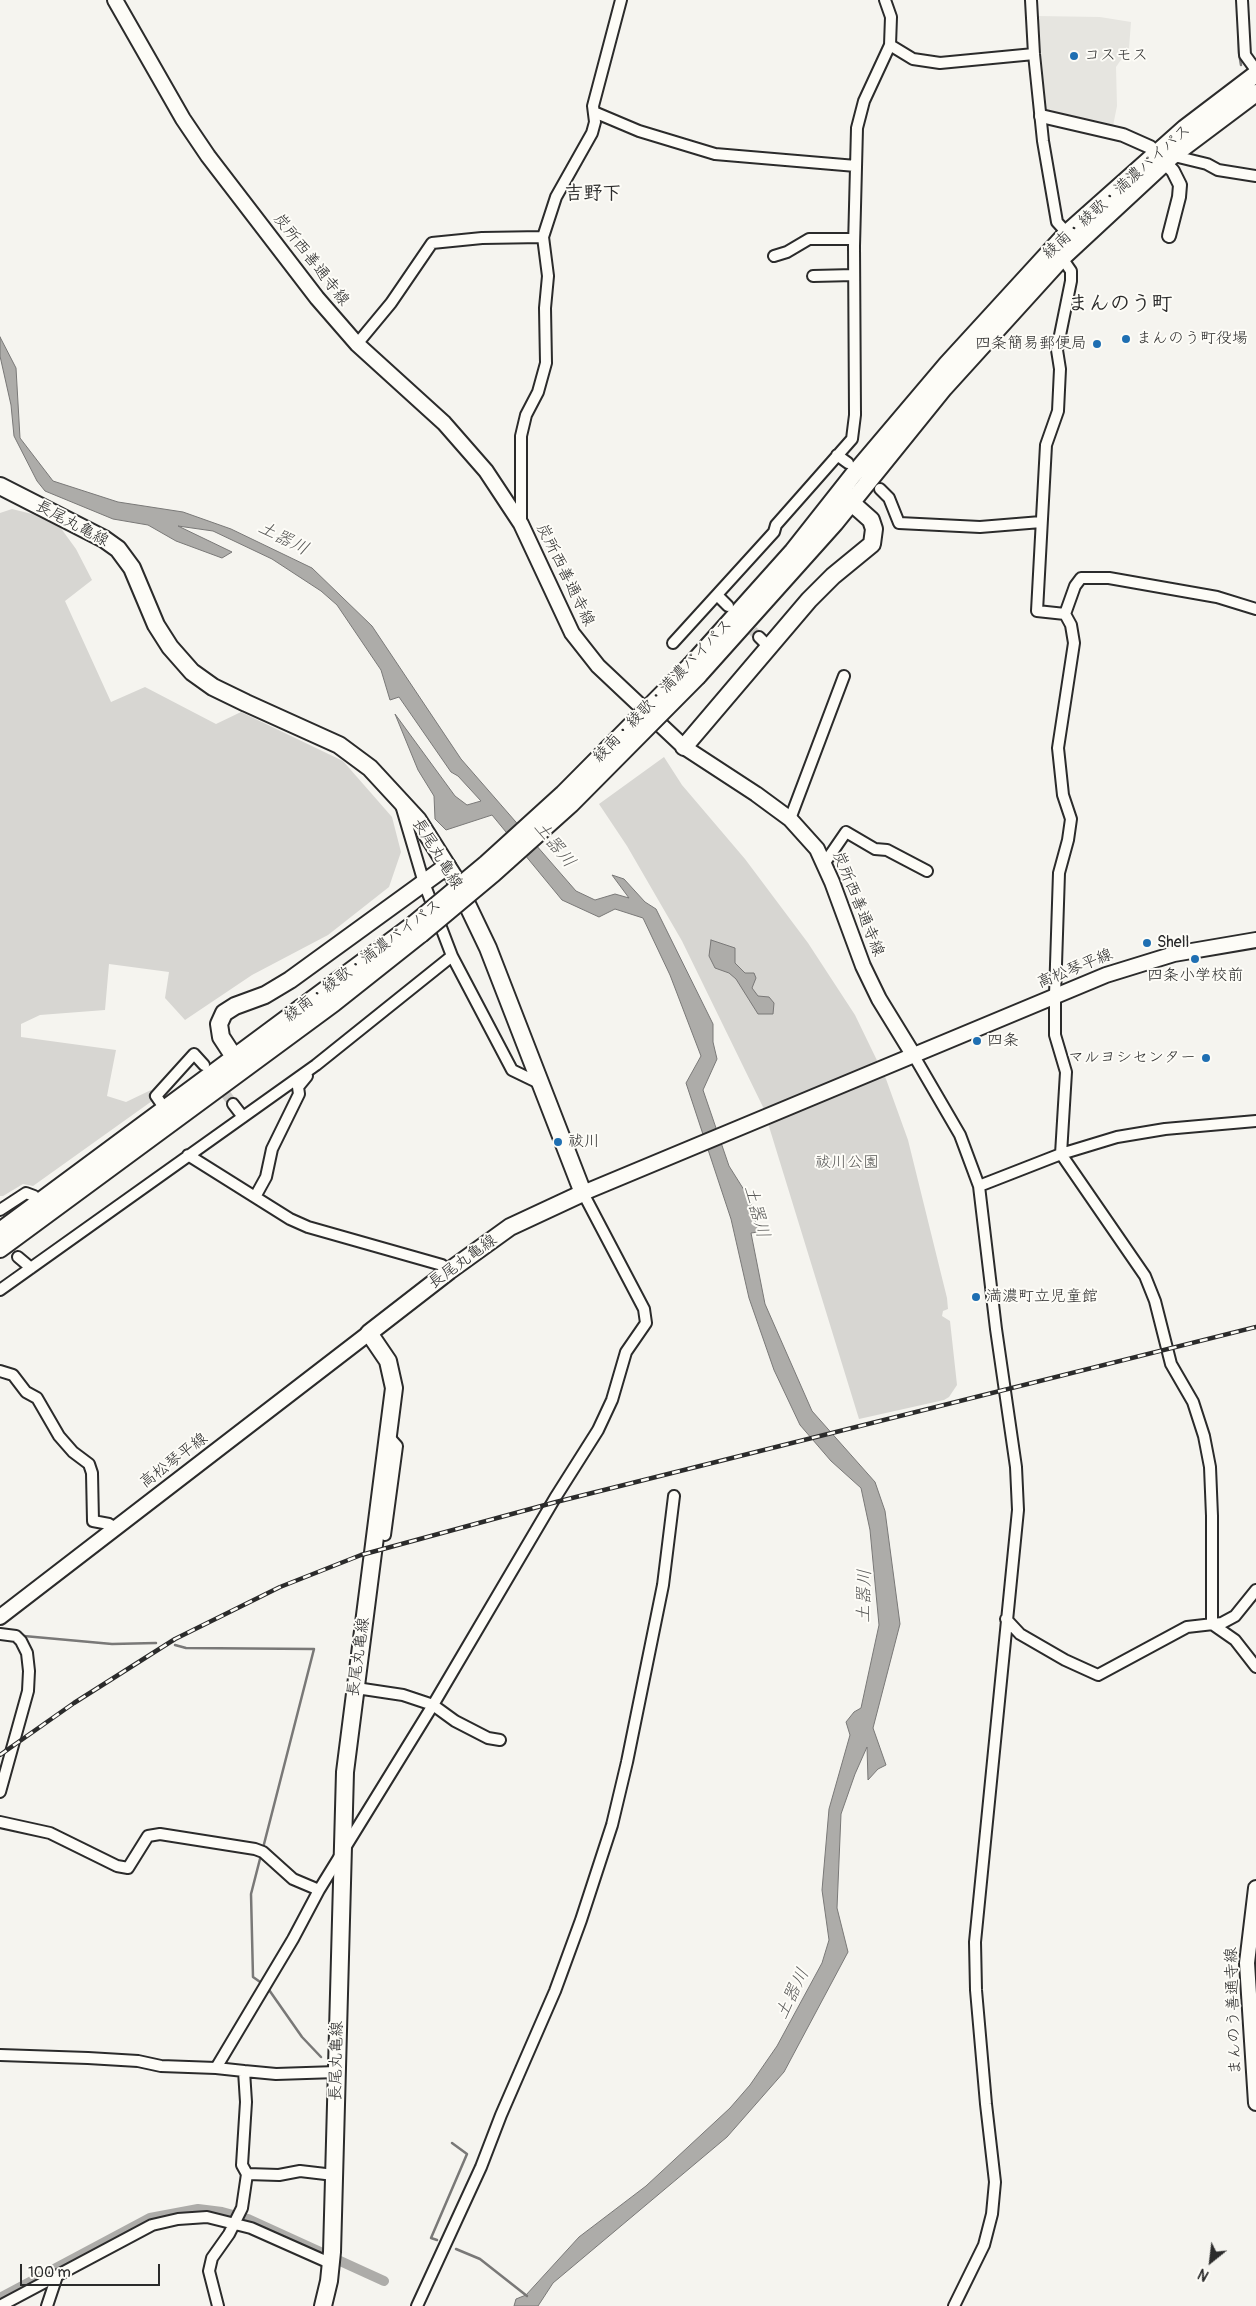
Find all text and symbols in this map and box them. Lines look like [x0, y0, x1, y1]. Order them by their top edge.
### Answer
place label: コスモス [1084, 46, 1148, 66]
marker: コスモス [1068, 50, 1080, 62]
street label: 綾南・綾歌・満濃バイパス [1039, 121, 1195, 263]
district label: 吉野下 [565, 183, 621, 205]
street label: 炭所西善通寺線 [269, 210, 353, 310]
district label: まんのう町 [1068, 292, 1172, 318]
place label: まんのう町役場 [1136, 329, 1248, 349]
marker: まんのう町役場 [1120, 333, 1132, 345]
place label: 四条簡易郵便局 [975, 334, 1087, 354]
marker: 四条簡易郵便局 [1091, 338, 1103, 350]
street label: 長尾丸亀線 [32, 497, 112, 551]
water label: 土器川 [254, 517, 312, 561]
street label: 炭所西善通寺線 [532, 520, 598, 630]
street label: 綾南・綾歌・満濃バイパス [589, 615, 737, 767]
street label: 長尾丸亀線 [408, 815, 466, 893]
water label: 土器川 [529, 817, 579, 873]
street label: 炭所西善通寺線 [828, 848, 888, 960]
street label: 綾南・綾歌・満濃バイパス [281, 896, 445, 1026]
place label: Shell [1157, 933, 1189, 953]
marker: Shell [1141, 937, 1153, 949]
street label: 高松琴平線 [1034, 945, 1116, 993]
marker: 四条小学校前 [1189, 953, 1201, 965]
place label: 四条小学校前 [1147, 966, 1243, 986]
place label: 四条 [987, 1031, 1019, 1051]
marker: 四条 [971, 1035, 983, 1047]
place label: マルヨシセンター [1068, 1048, 1196, 1068]
marker: マルヨシセンター [1200, 1052, 1212, 1064]
place label: 祓川 [568, 1132, 600, 1152]
marker: 祓川 [552, 1136, 564, 1148]
park label: 祓川公園 [815, 1153, 879, 1173]
water label: 土器川 [739, 1183, 773, 1241]
street label: 長尾丸亀線 [425, 1231, 501, 1293]
place label: 満濃町立児童館 [986, 1287, 1098, 1307]
marker: 満濃町立児童館 [970, 1291, 982, 1303]
street label: 高松琴平線 [136, 1429, 212, 1493]
water label: 土器川 [854, 1569, 876, 1623]
street label: 長尾丸亀線 [344, 1616, 374, 1698]
street label: まんのう善通寺線 [1222, 1947, 1246, 2075]
water label: 土器川 [771, 1965, 815, 2023]
street label: 長尾丸亀線 [327, 2021, 347, 2101]
north arrow [1186, 2236, 1236, 2286]
scale bar [22, 2254, 162, 2286]
text: 100 m [28, 2263, 71, 2282]
text: N [1195, 2265, 1212, 2284]

